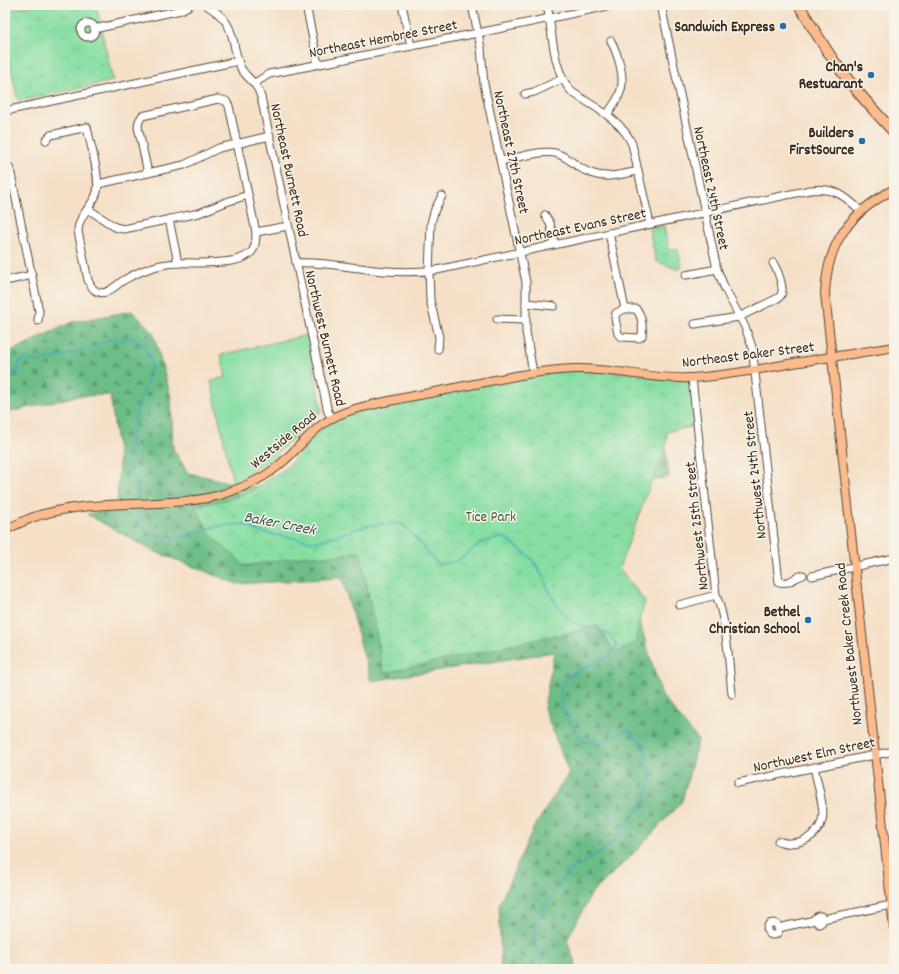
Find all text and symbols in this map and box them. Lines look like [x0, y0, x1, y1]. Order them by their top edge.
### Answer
street label: Northeast Hembree Street [307, 15, 460, 65]
place label: Sandwich Express [675, 17, 775, 39]
marker: Sandwich Express [778, 21, 788, 31]
place label: Chan's Restuarant [799, 57, 863, 96]
marker: Chan's Restuarant [866, 70, 876, 80]
street label: Northeast 27th Street [486, 89, 534, 217]
street label: Northeast Burnett Road [263, 102, 313, 239]
place label: Builders FirstSource [789, 123, 854, 162]
street label: Northeast 24th Street [686, 124, 734, 253]
marker: Builders FirstSource [857, 136, 867, 146]
street label: Northeast Evans Street [512, 203, 649, 253]
street label: Northwest Burnett Road [298, 268, 350, 409]
street label: Northeast Baker Street [681, 337, 816, 375]
street label: Westside Road [246, 406, 322, 475]
street label: Northwest 24th Street [738, 409, 774, 540]
street label: Northwest 25th Street [680, 460, 716, 591]
water label: Baker Creek [242, 506, 319, 543]
park label: Tice Park [466, 507, 516, 529]
street label: Northwest Baker Creek Road [831, 561, 869, 726]
place label: Bethel Christian School [709, 602, 800, 641]
marker: Bethel Christian School [803, 615, 813, 625]
street label: Northwest Elm Street [751, 732, 878, 780]

